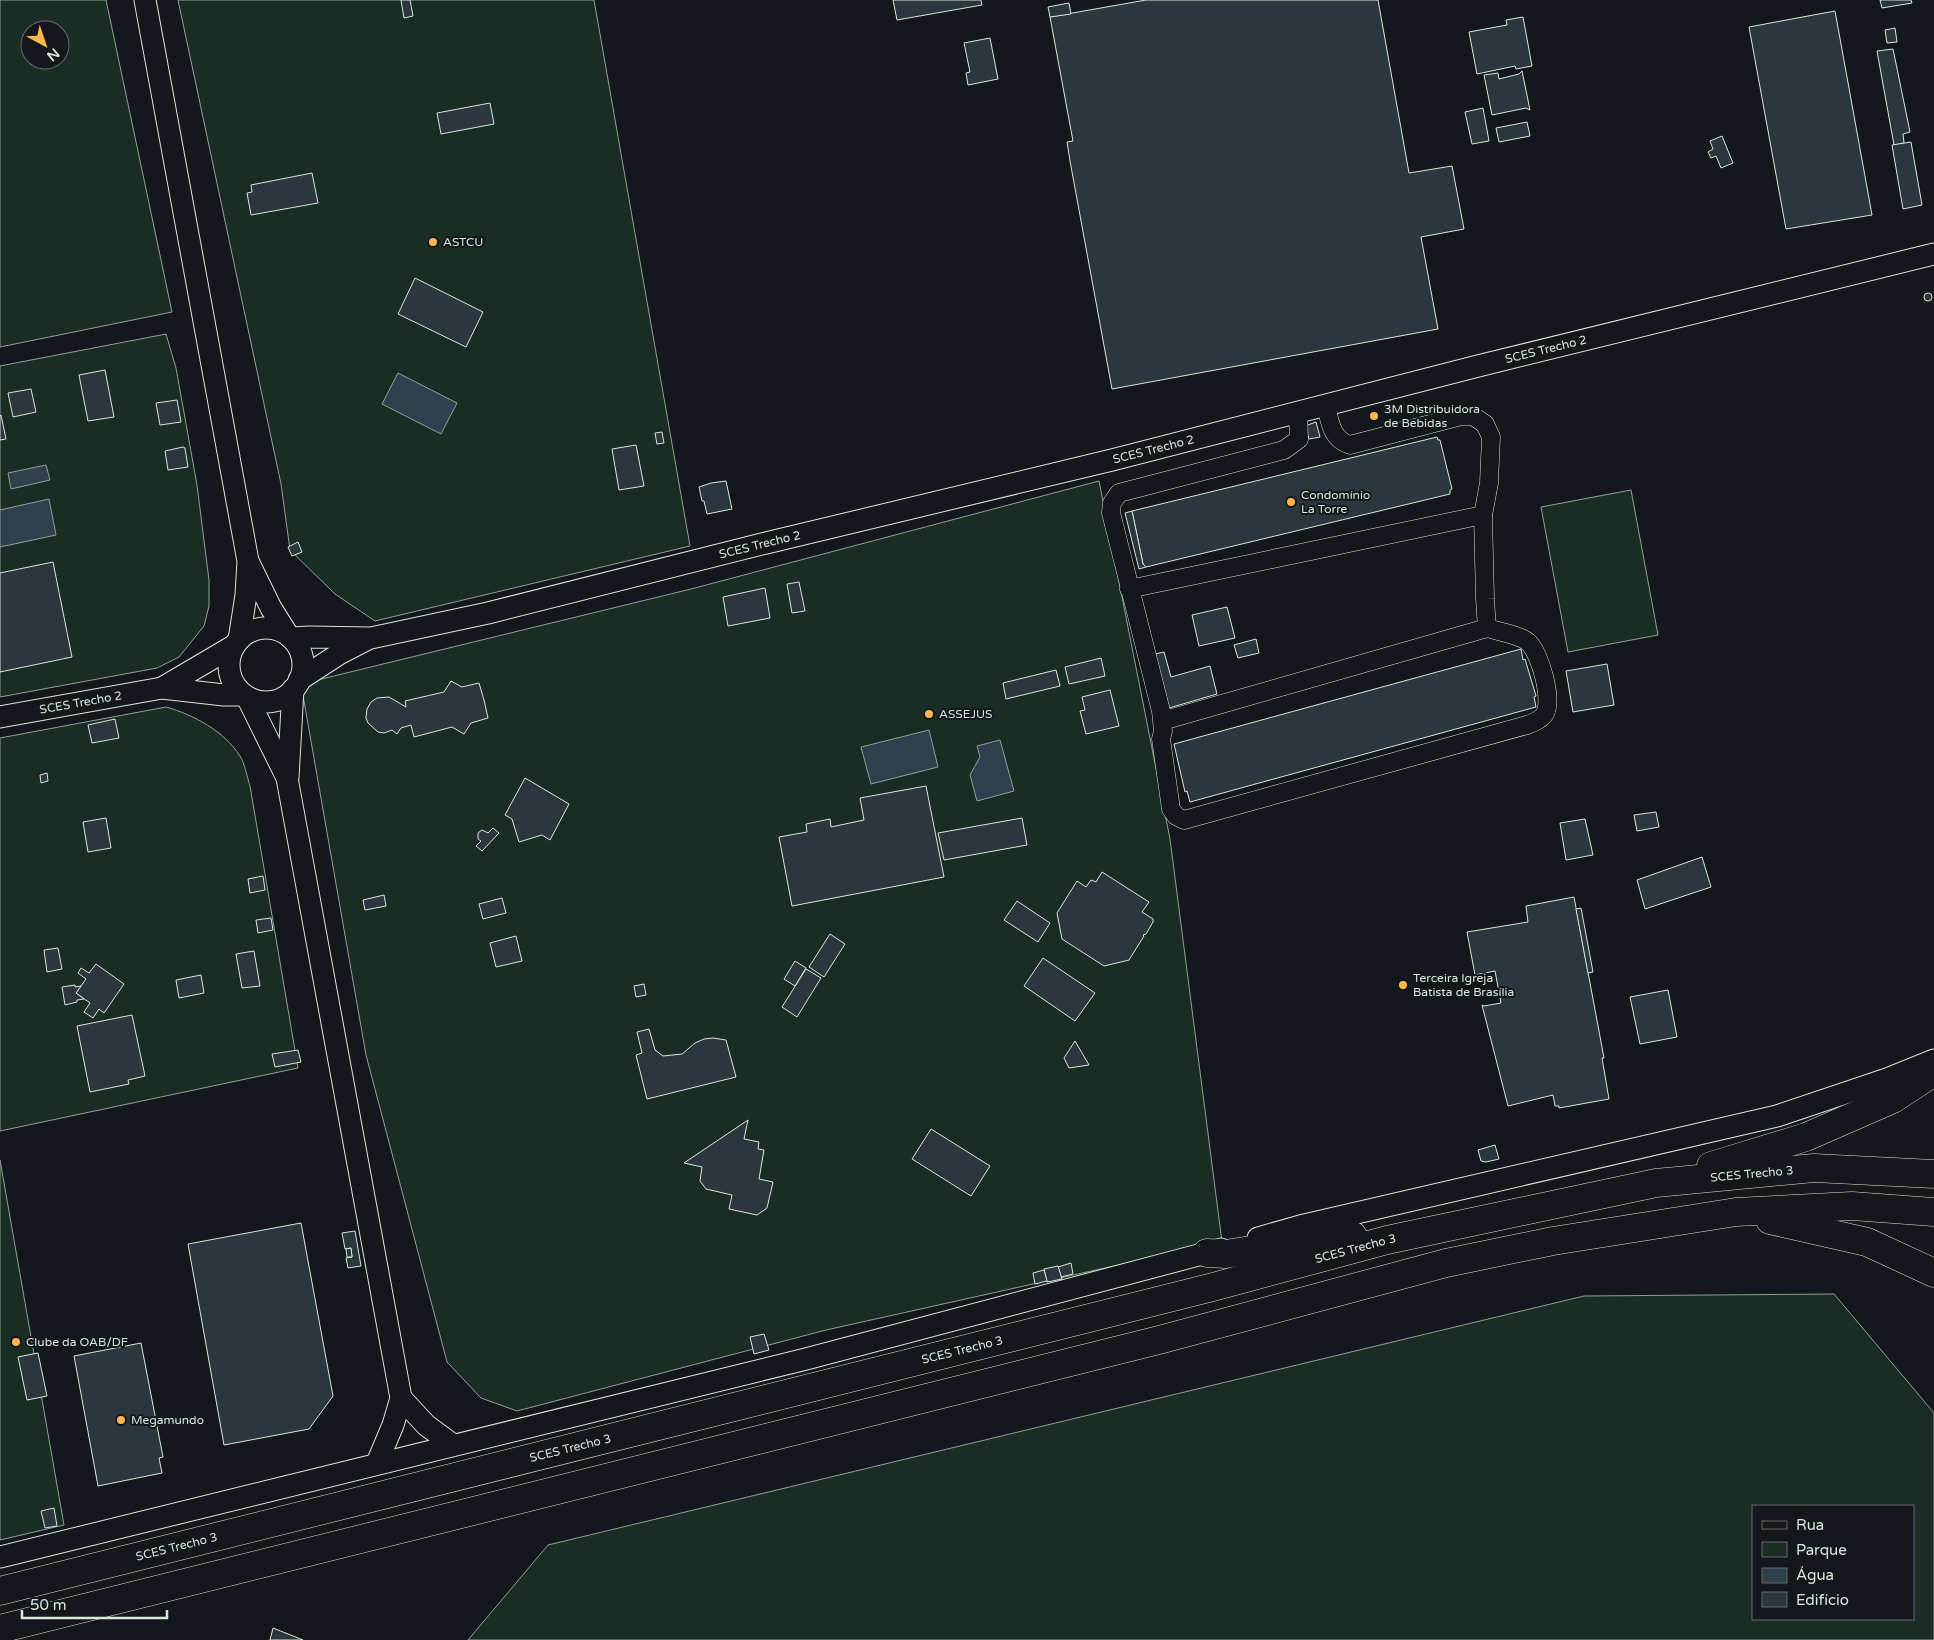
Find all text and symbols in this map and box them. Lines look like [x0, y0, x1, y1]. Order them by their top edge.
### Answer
north arrow [20, 20, 70, 70]
text: N [43, 44, 63, 65]
place label: ASTCU [443, 235, 483, 249]
marker: ASTCU [427, 236, 439, 248]
street label: SCES Trecho 2 [1504, 333, 1588, 366]
place label: 3M Distribuidora de Bebidas [1384, 402, 1480, 430]
marker: 3M Distribuidora de Bebidas [1368, 410, 1380, 422]
street label: SCES Trecho 2 [1111, 432, 1196, 467]
place label: Condomínio La Torre [1301, 488, 1370, 516]
marker: Condomínio La Torre [1285, 496, 1297, 508]
street label: SCES Trecho 2 [718, 528, 802, 562]
street label: SCES Trecho 2 [38, 688, 123, 717]
place label: ASSEJUS [939, 707, 992, 721]
marker: ASSEJUS [923, 708, 935, 720]
place label: Terceira Igreja Batista de Brasília [1413, 971, 1514, 999]
marker: Terceira Igreja Batista de Brasília [1397, 979, 1409, 991]
street label: SCES Trecho 3 [1710, 1163, 1794, 1185]
street label: SCES Trecho 3 [1313, 1231, 1397, 1266]
street label: SCES Trecho 3 [920, 1333, 1004, 1367]
place label: Clube da OAB/DF [26, 1335, 128, 1349]
marker: Clube da OAB/DF [10, 1336, 22, 1348]
place label: Megamundo [131, 1413, 204, 1427]
marker: Megamundo [115, 1414, 127, 1426]
street label: SCES Trecho 3 [528, 1431, 613, 1465]
legend [1752, 1505, 1914, 1620]
text: Rua [1796, 1516, 1824, 1534]
street label: SCES Trecho 3 [134, 1530, 219, 1564]
text: Parque [1796, 1541, 1847, 1559]
text: Água [1796, 1566, 1834, 1584]
scale bar [22, 1588, 168, 1620]
text: Edifício [1796, 1591, 1849, 1609]
text: 50 m [30, 1596, 67, 1614]

